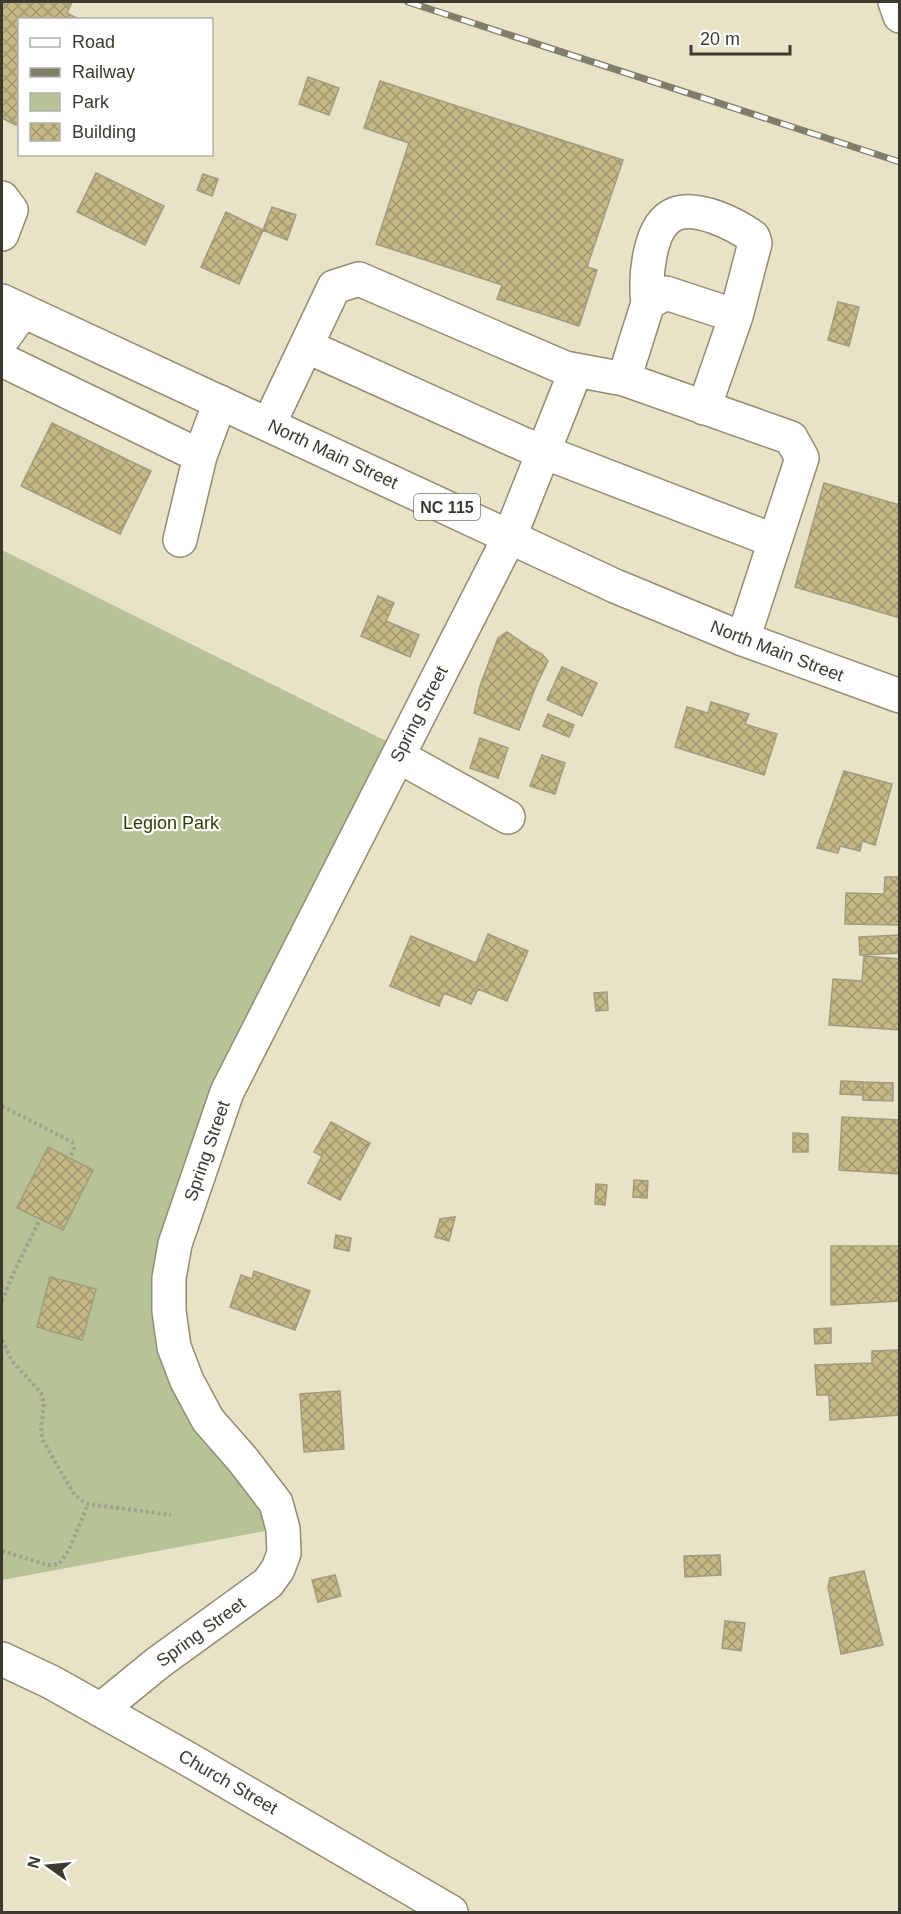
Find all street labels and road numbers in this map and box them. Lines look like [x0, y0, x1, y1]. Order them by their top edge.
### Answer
street label: North Main Street [265, 415, 401, 493]
road number: NC 115 [414, 494, 480, 520]
street label: North Main Street [708, 616, 846, 686]
street label: Spring Street [386, 663, 452, 765]
street label: Spring Street [180, 1098, 234, 1204]
street label: Spring Street [153, 1593, 249, 1671]
street label: Church Street [175, 1746, 281, 1818]

